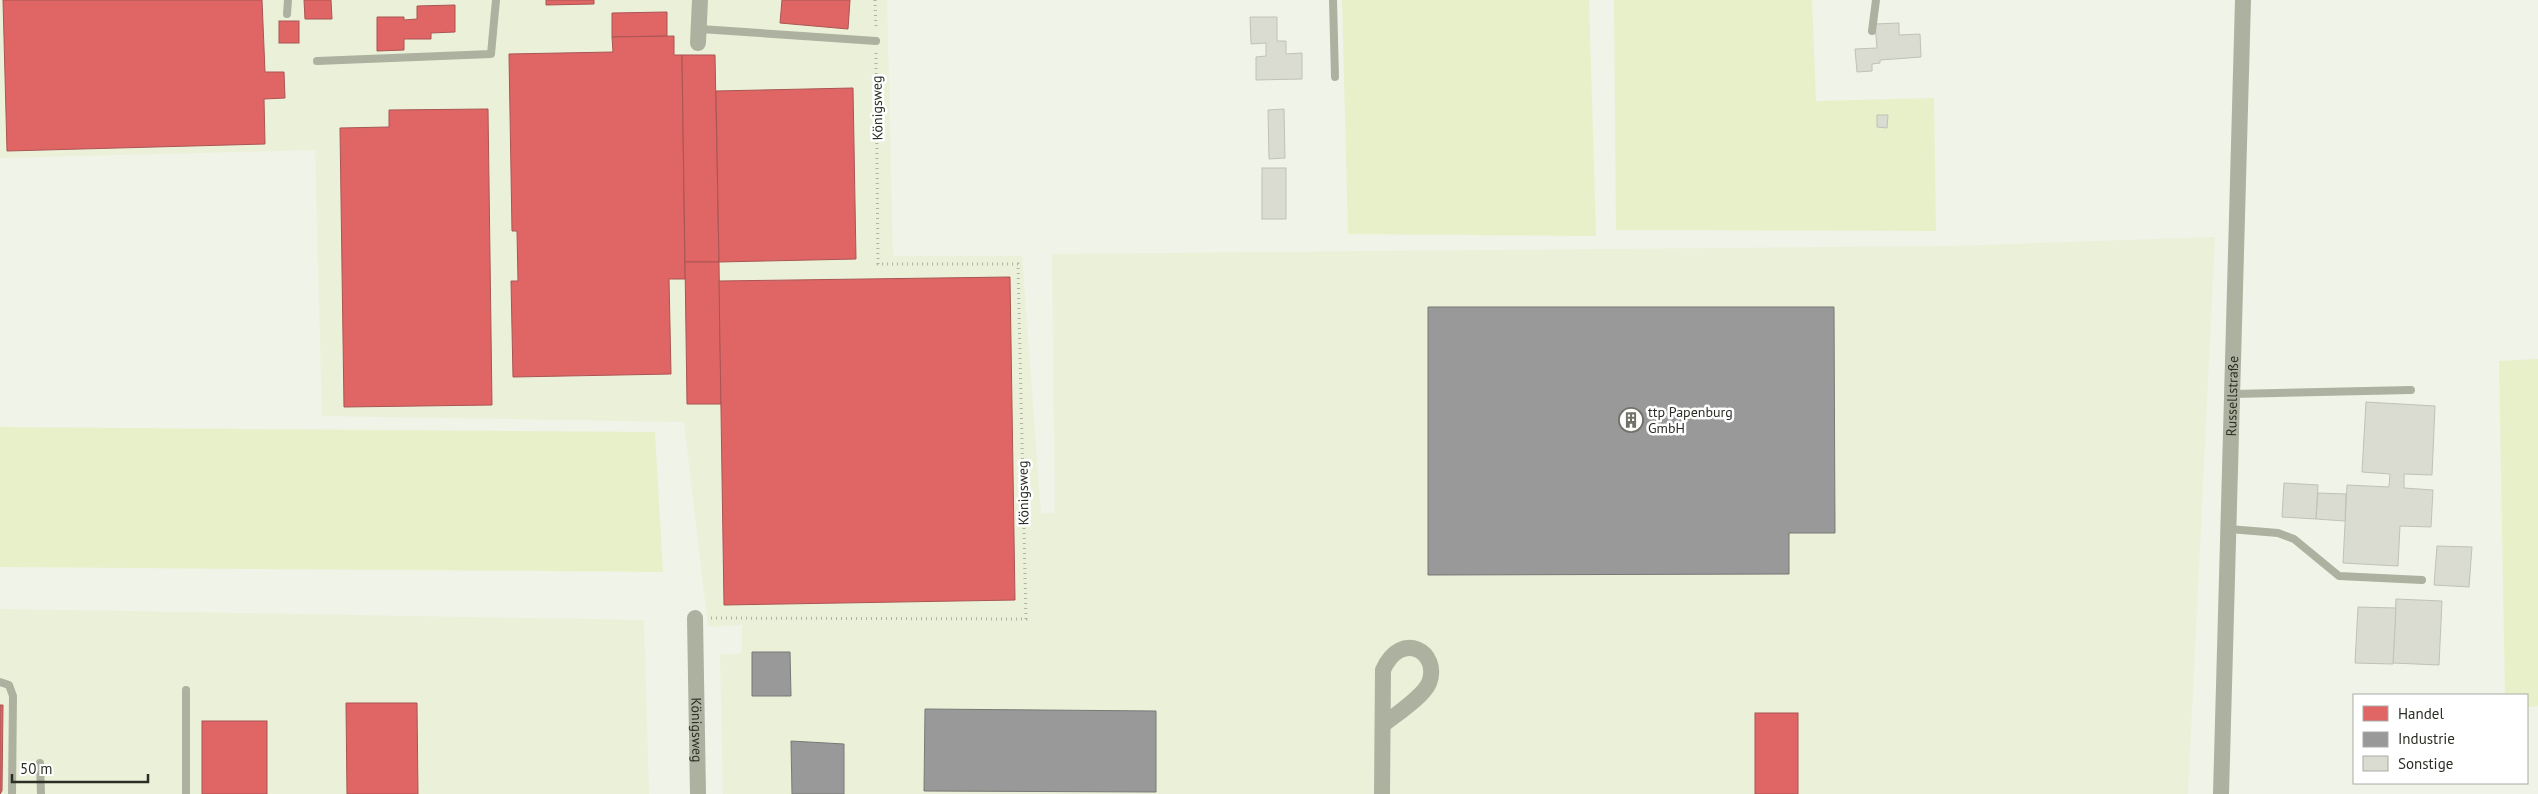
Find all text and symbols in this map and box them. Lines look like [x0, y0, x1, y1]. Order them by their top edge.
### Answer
street label: Königsweg [867, 75, 887, 141]
street label: Russellstraße [2222, 356, 2242, 437]
place label: ttp Papenburg GmbH [1648, 403, 1733, 437]
building icon: ttp Papenburg GmbH [1618, 407, 1644, 433]
street label: Königsweg [1013, 460, 1033, 526]
legend [2353, 694, 2528, 784]
street label: Königsweg [687, 697, 706, 763]
text: Handel [2398, 704, 2444, 723]
text: Industrie [2398, 729, 2455, 748]
scale bar [12, 752, 149, 784]
text: Sonstige [2398, 754, 2453, 773]
text: 50 m [20, 759, 53, 778]

